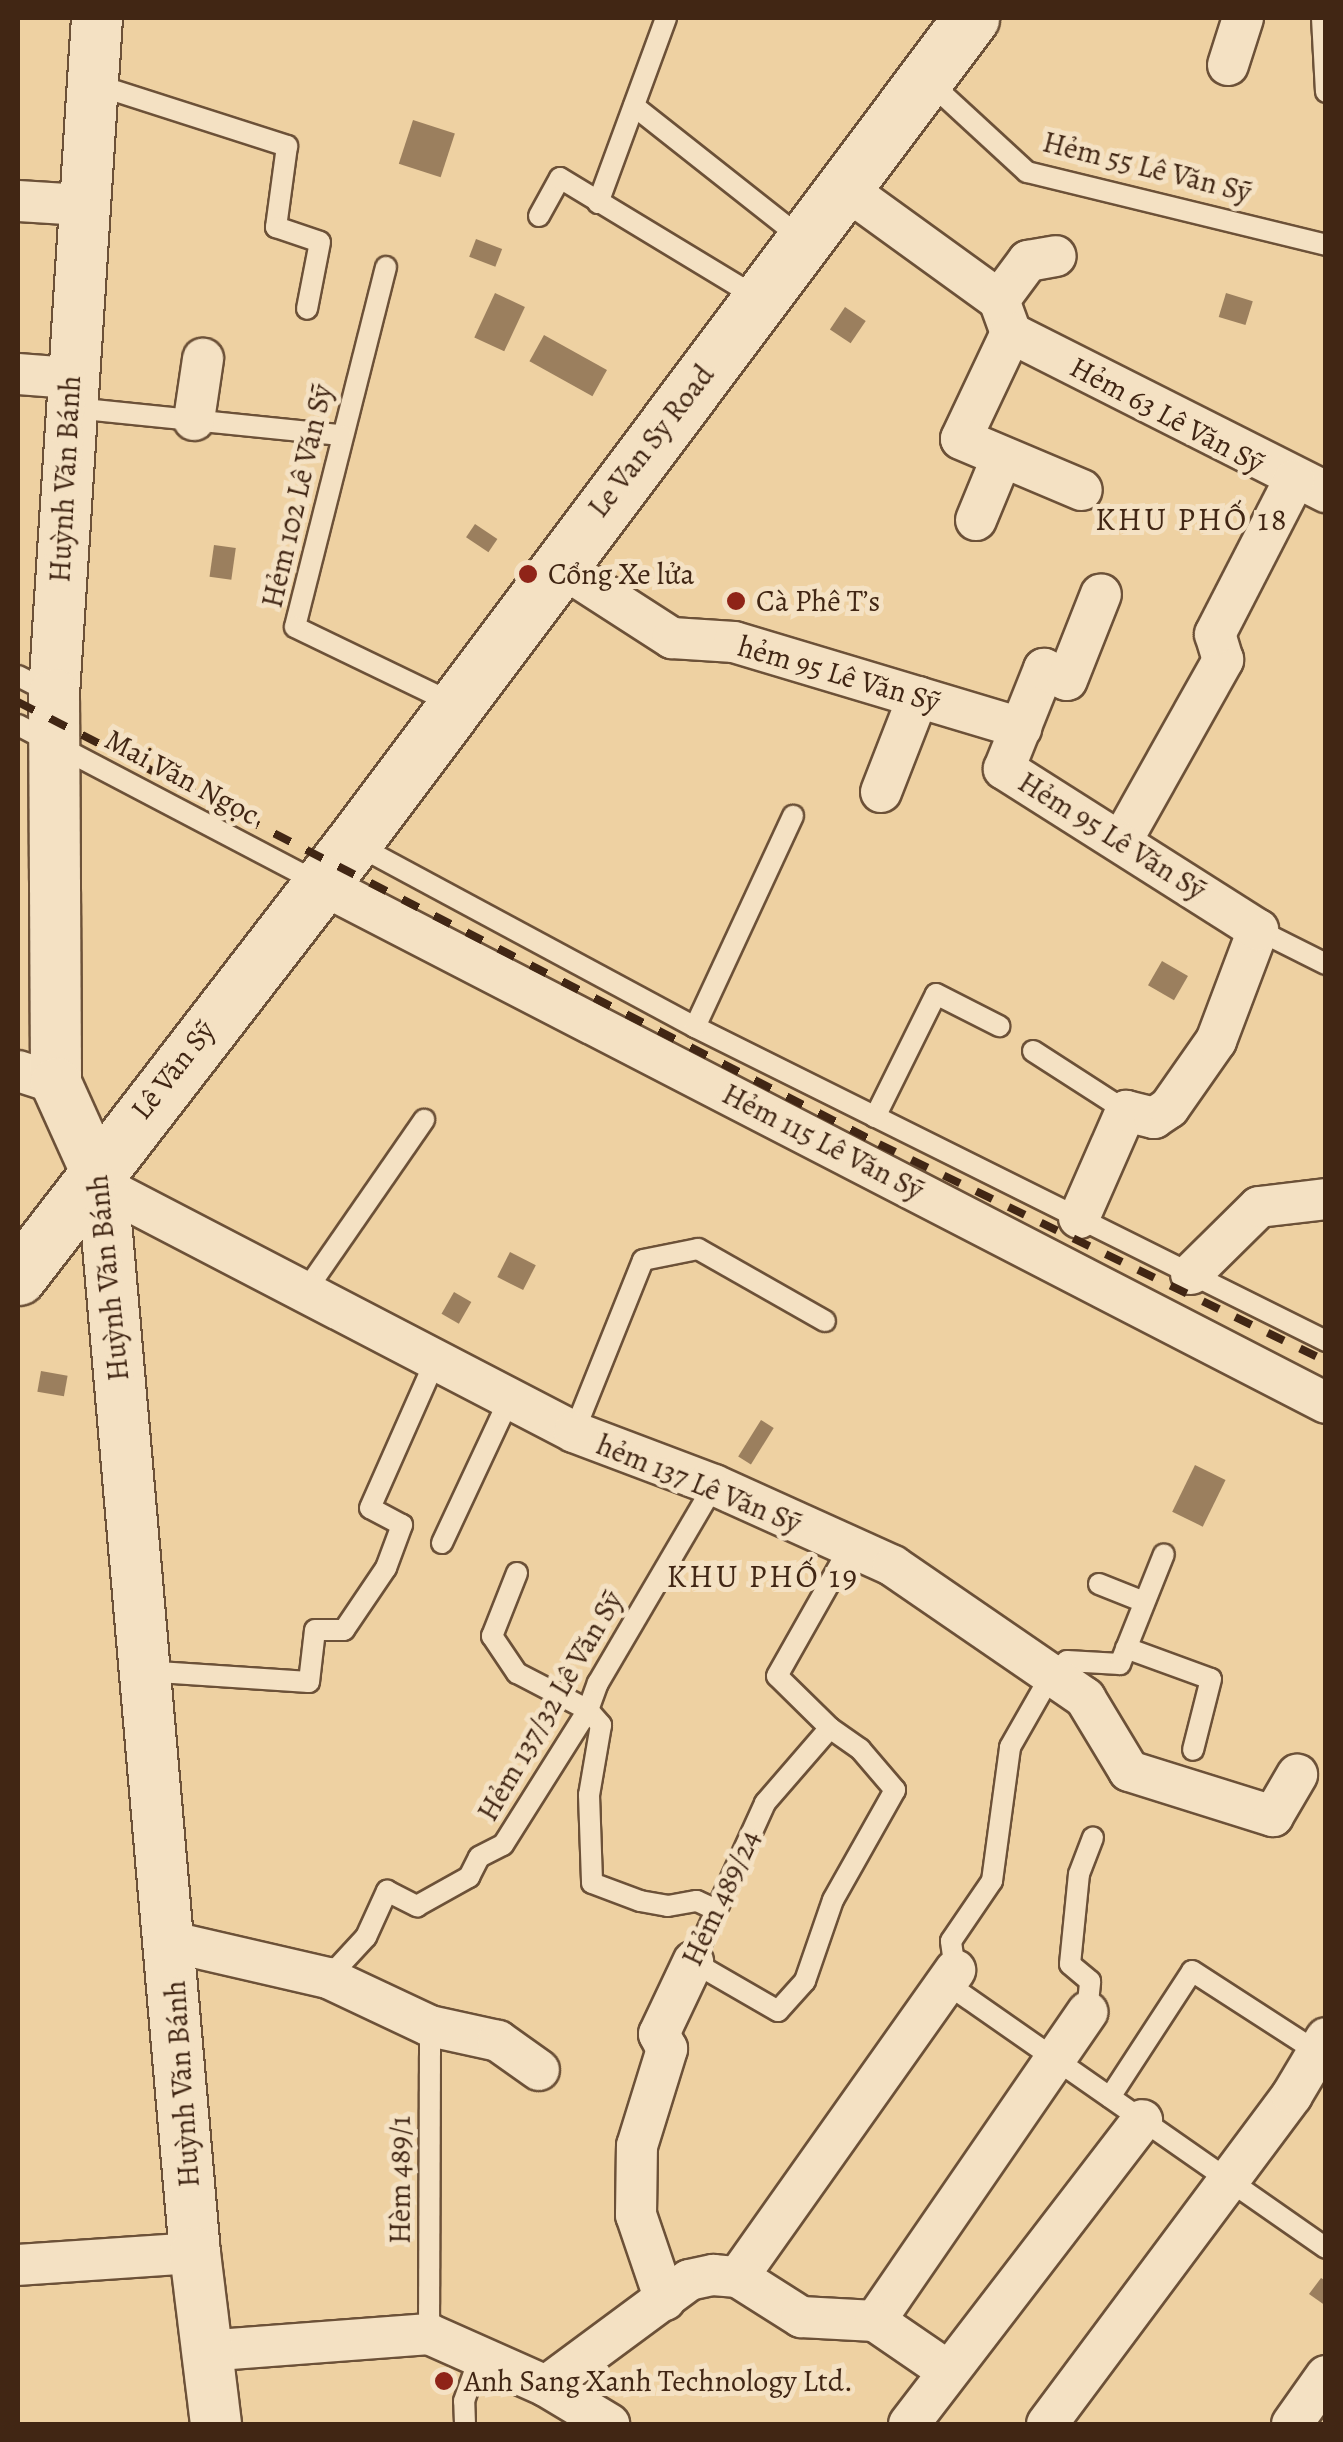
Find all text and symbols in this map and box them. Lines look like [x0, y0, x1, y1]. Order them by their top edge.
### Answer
street label: Hẻm 55 Lê Văn Sỹ [1039, 124, 1255, 210]
street label: Hẻm 63 Lê Văn Sỹ [1064, 349, 1270, 481]
street label: Le Van Sy Road [580, 357, 722, 525]
street label: Huỳnh Văn Bánh [42, 375, 88, 583]
street label: Hẻm 102 Lê Văn Sỹ [254, 381, 340, 611]
district label: KHU PHỐ 18 [1095, 500, 1289, 538]
place label: Cổng Xe lửa [548, 556, 695, 592]
marker: Cổng Xe lửa [517, 563, 539, 585]
place label: Cà Phê T’s [756, 583, 880, 619]
marker: Cà Phê T’s [725, 590, 747, 612]
street label: hẻm 95 Lê Văn Sỹ [734, 628, 944, 720]
street label: Mai Văn Ngọc [99, 721, 265, 833]
street label: Hẻm 95 Lê Văn Sỹ [1012, 764, 1212, 908]
street label: Lê Văn Sỹ [123, 1013, 223, 1127]
street label: Hẻm 115 Lê Văn Sỹ [716, 1076, 930, 1208]
street label: Huỳnh Văn Bánh [79, 1173, 137, 1383]
street label: hẻm 137 Lê Văn Sỹ [592, 1427, 806, 1541]
district label: KHU PHỐ 19 [666, 1557, 860, 1595]
street label: Hẻm 137/32 Lê Văn Sỹ [469, 1585, 631, 1827]
street label: Hẻm 489/24 [674, 1824, 768, 1972]
street label: Huỳnh Văn Bánh [157, 1979, 207, 2189]
street label: Hèm 489/1 [382, 2116, 418, 2244]
place label: Anh Sang Xanh Technology Ltd. [464, 2363, 853, 2399]
marker: Anh Sang Xanh Technology Ltd. [433, 2370, 455, 2392]

